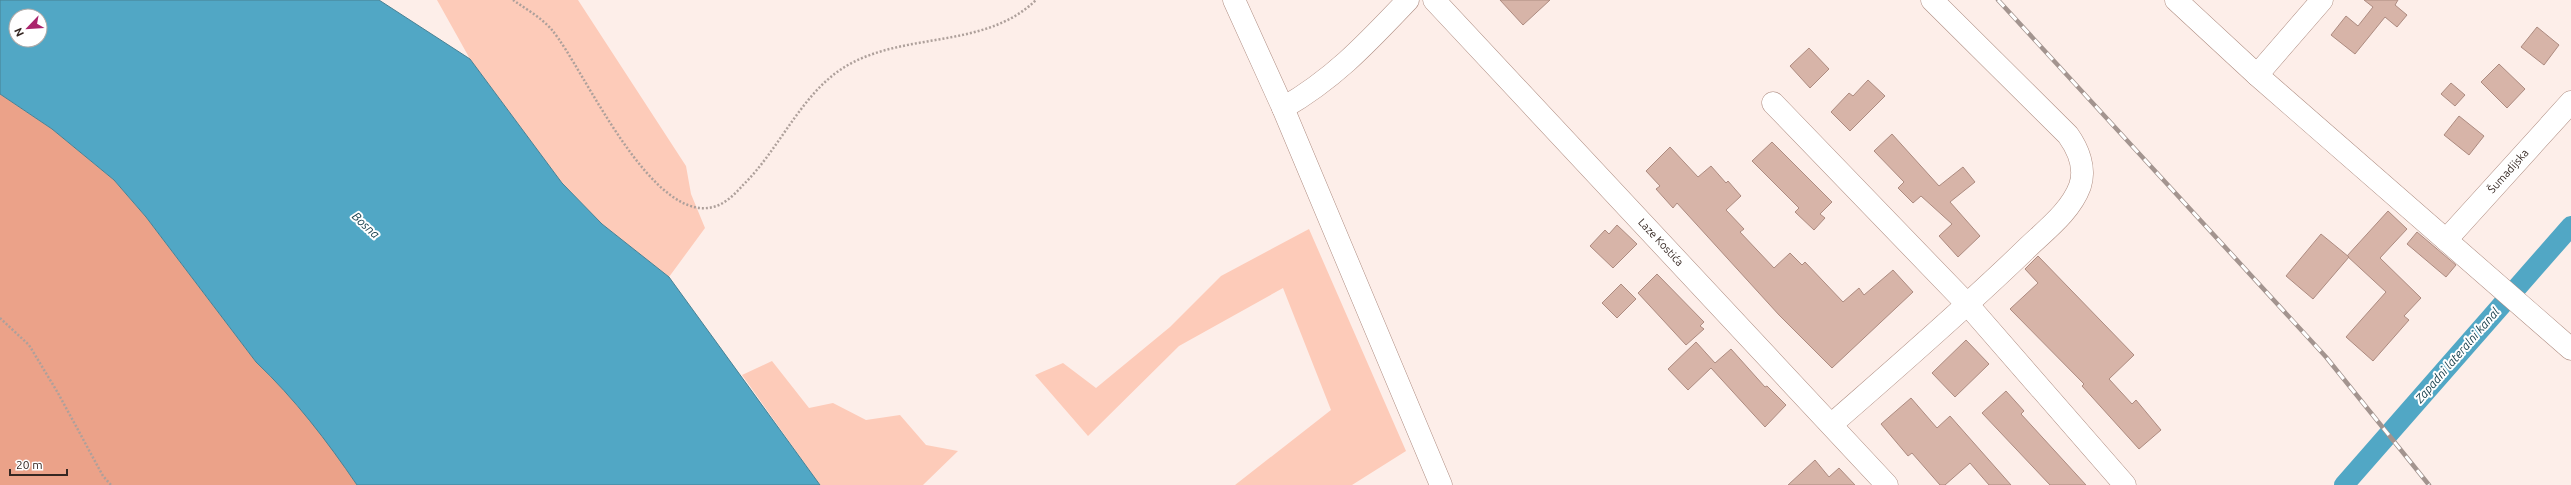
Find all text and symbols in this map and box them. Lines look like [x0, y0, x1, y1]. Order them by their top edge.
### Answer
north arrow [8, 8, 48, 48]
text: N [12, 26, 26, 38]
street label: Šumadijska [2484, 146, 2531, 195]
water label: Bosna [350, 209, 383, 241]
street label: Laze Kostića [1636, 216, 1686, 268]
water label: Zapadni lateralni kanal [2412, 305, 2502, 406]
scale bar [10, 451, 67, 477]
text: 20 m [16, 458, 43, 471]

